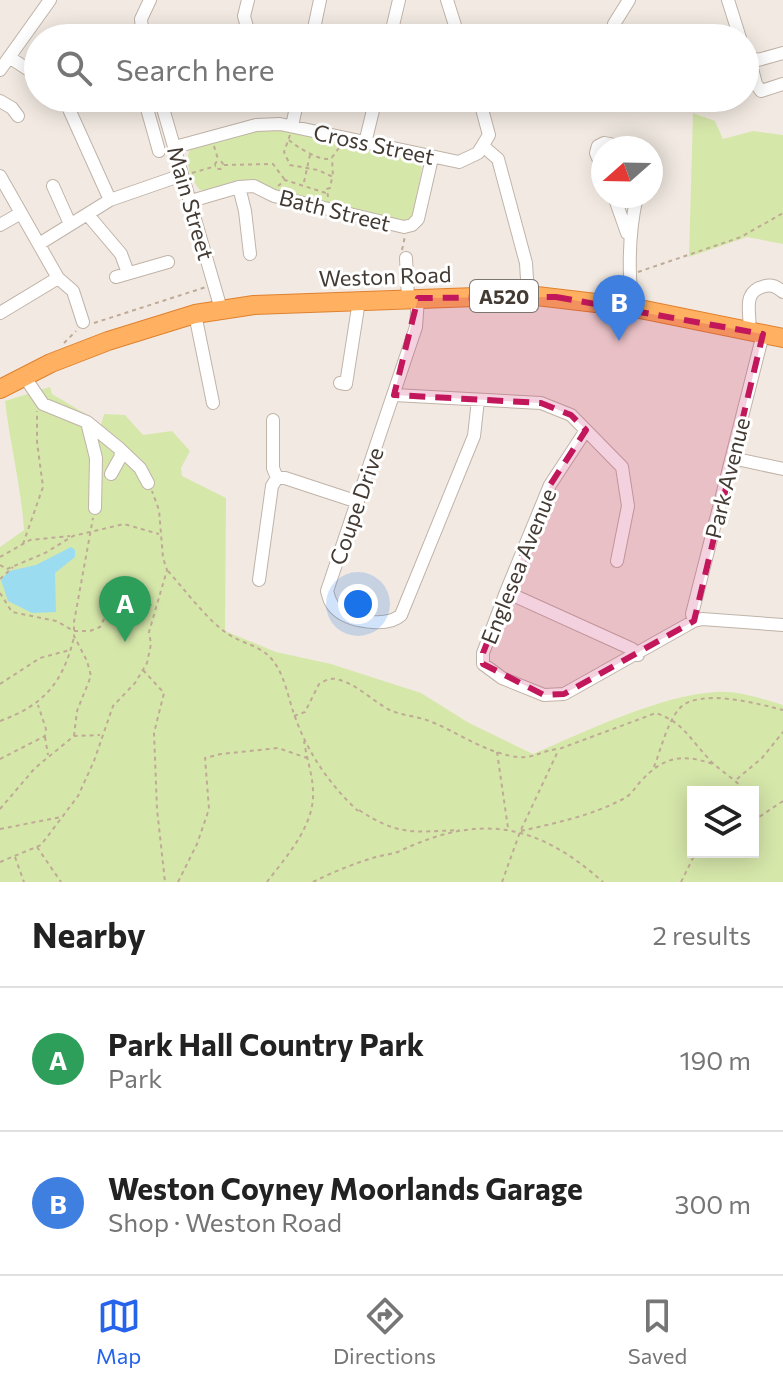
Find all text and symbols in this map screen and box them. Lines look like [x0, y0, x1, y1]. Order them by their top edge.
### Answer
search box [24, 24, 759, 112]
icon: search [52, 46, 96, 90]
text: Search here [116, 50, 275, 87]
street label: Cross Street [311, 118, 437, 170]
north arrow [591, 136, 663, 208]
street label: Main Street [162, 143, 220, 263]
street label: Bath Street [277, 183, 393, 237]
street label: Weston Road [318, 260, 452, 292]
pin: B [593, 275, 645, 341]
road number: A520 [470, 280, 538, 312]
street label: Park Avenue [699, 415, 755, 541]
street label: Coupe Drive [323, 444, 389, 568]
street label: Englesea Avenue [474, 484, 562, 648]
pin: A [99, 576, 151, 642]
your location [338, 584, 378, 624]
map controls [687, 786, 759, 858]
button: layers [687, 786, 759, 858]
text: Nearby [32, 913, 146, 955]
text: 2 results [653, 919, 751, 950]
text: Park Hall Country Park [108, 1025, 424, 1062]
text: A [49, 1044, 67, 1075]
text: 190 m [679, 1044, 751, 1075]
text: Park [108, 1062, 162, 1093]
text: Weston Coyney Moorlands Garage [108, 1169, 583, 1206]
text: B [49, 1188, 67, 1219]
text: 300 m [675, 1188, 751, 1219]
text: Shop · Weston Road [108, 1206, 342, 1237]
tab: Map [96, 1294, 141, 1369]
tab: Directions [333, 1294, 436, 1369]
tab: Saved [628, 1294, 687, 1369]

